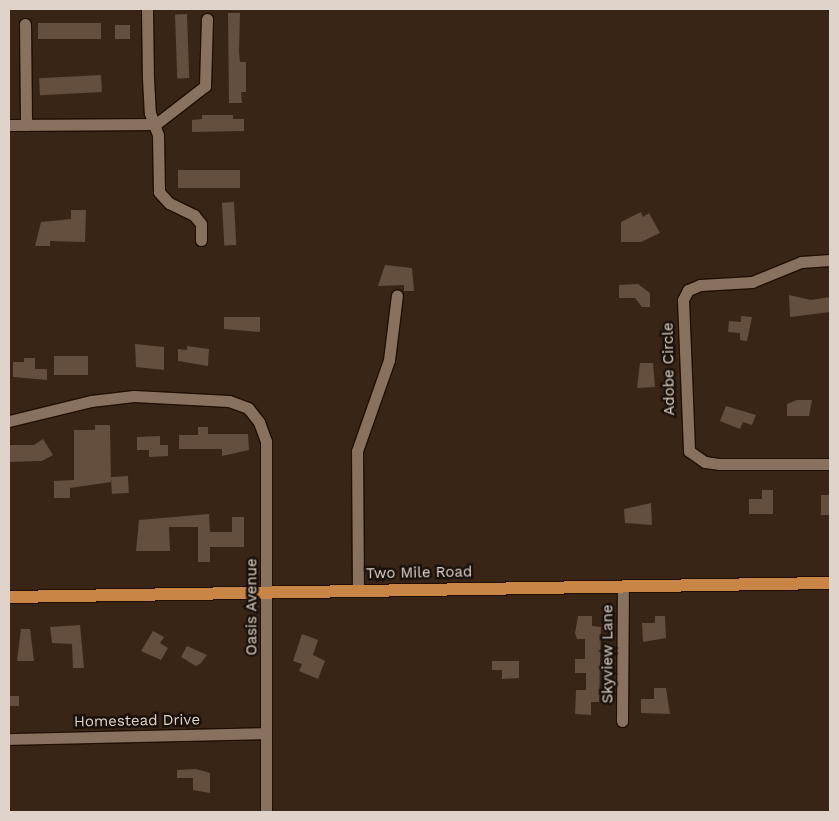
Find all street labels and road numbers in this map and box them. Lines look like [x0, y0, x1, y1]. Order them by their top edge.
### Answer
street label: Adobe Circle [659, 322, 679, 416]
street label: Oasis Avenue [243, 558, 261, 656]
street label: Two Mile Road [366, 563, 472, 583]
street label: Skyview Lane [599, 604, 617, 704]
street label: Homestead Drive [74, 711, 200, 731]

